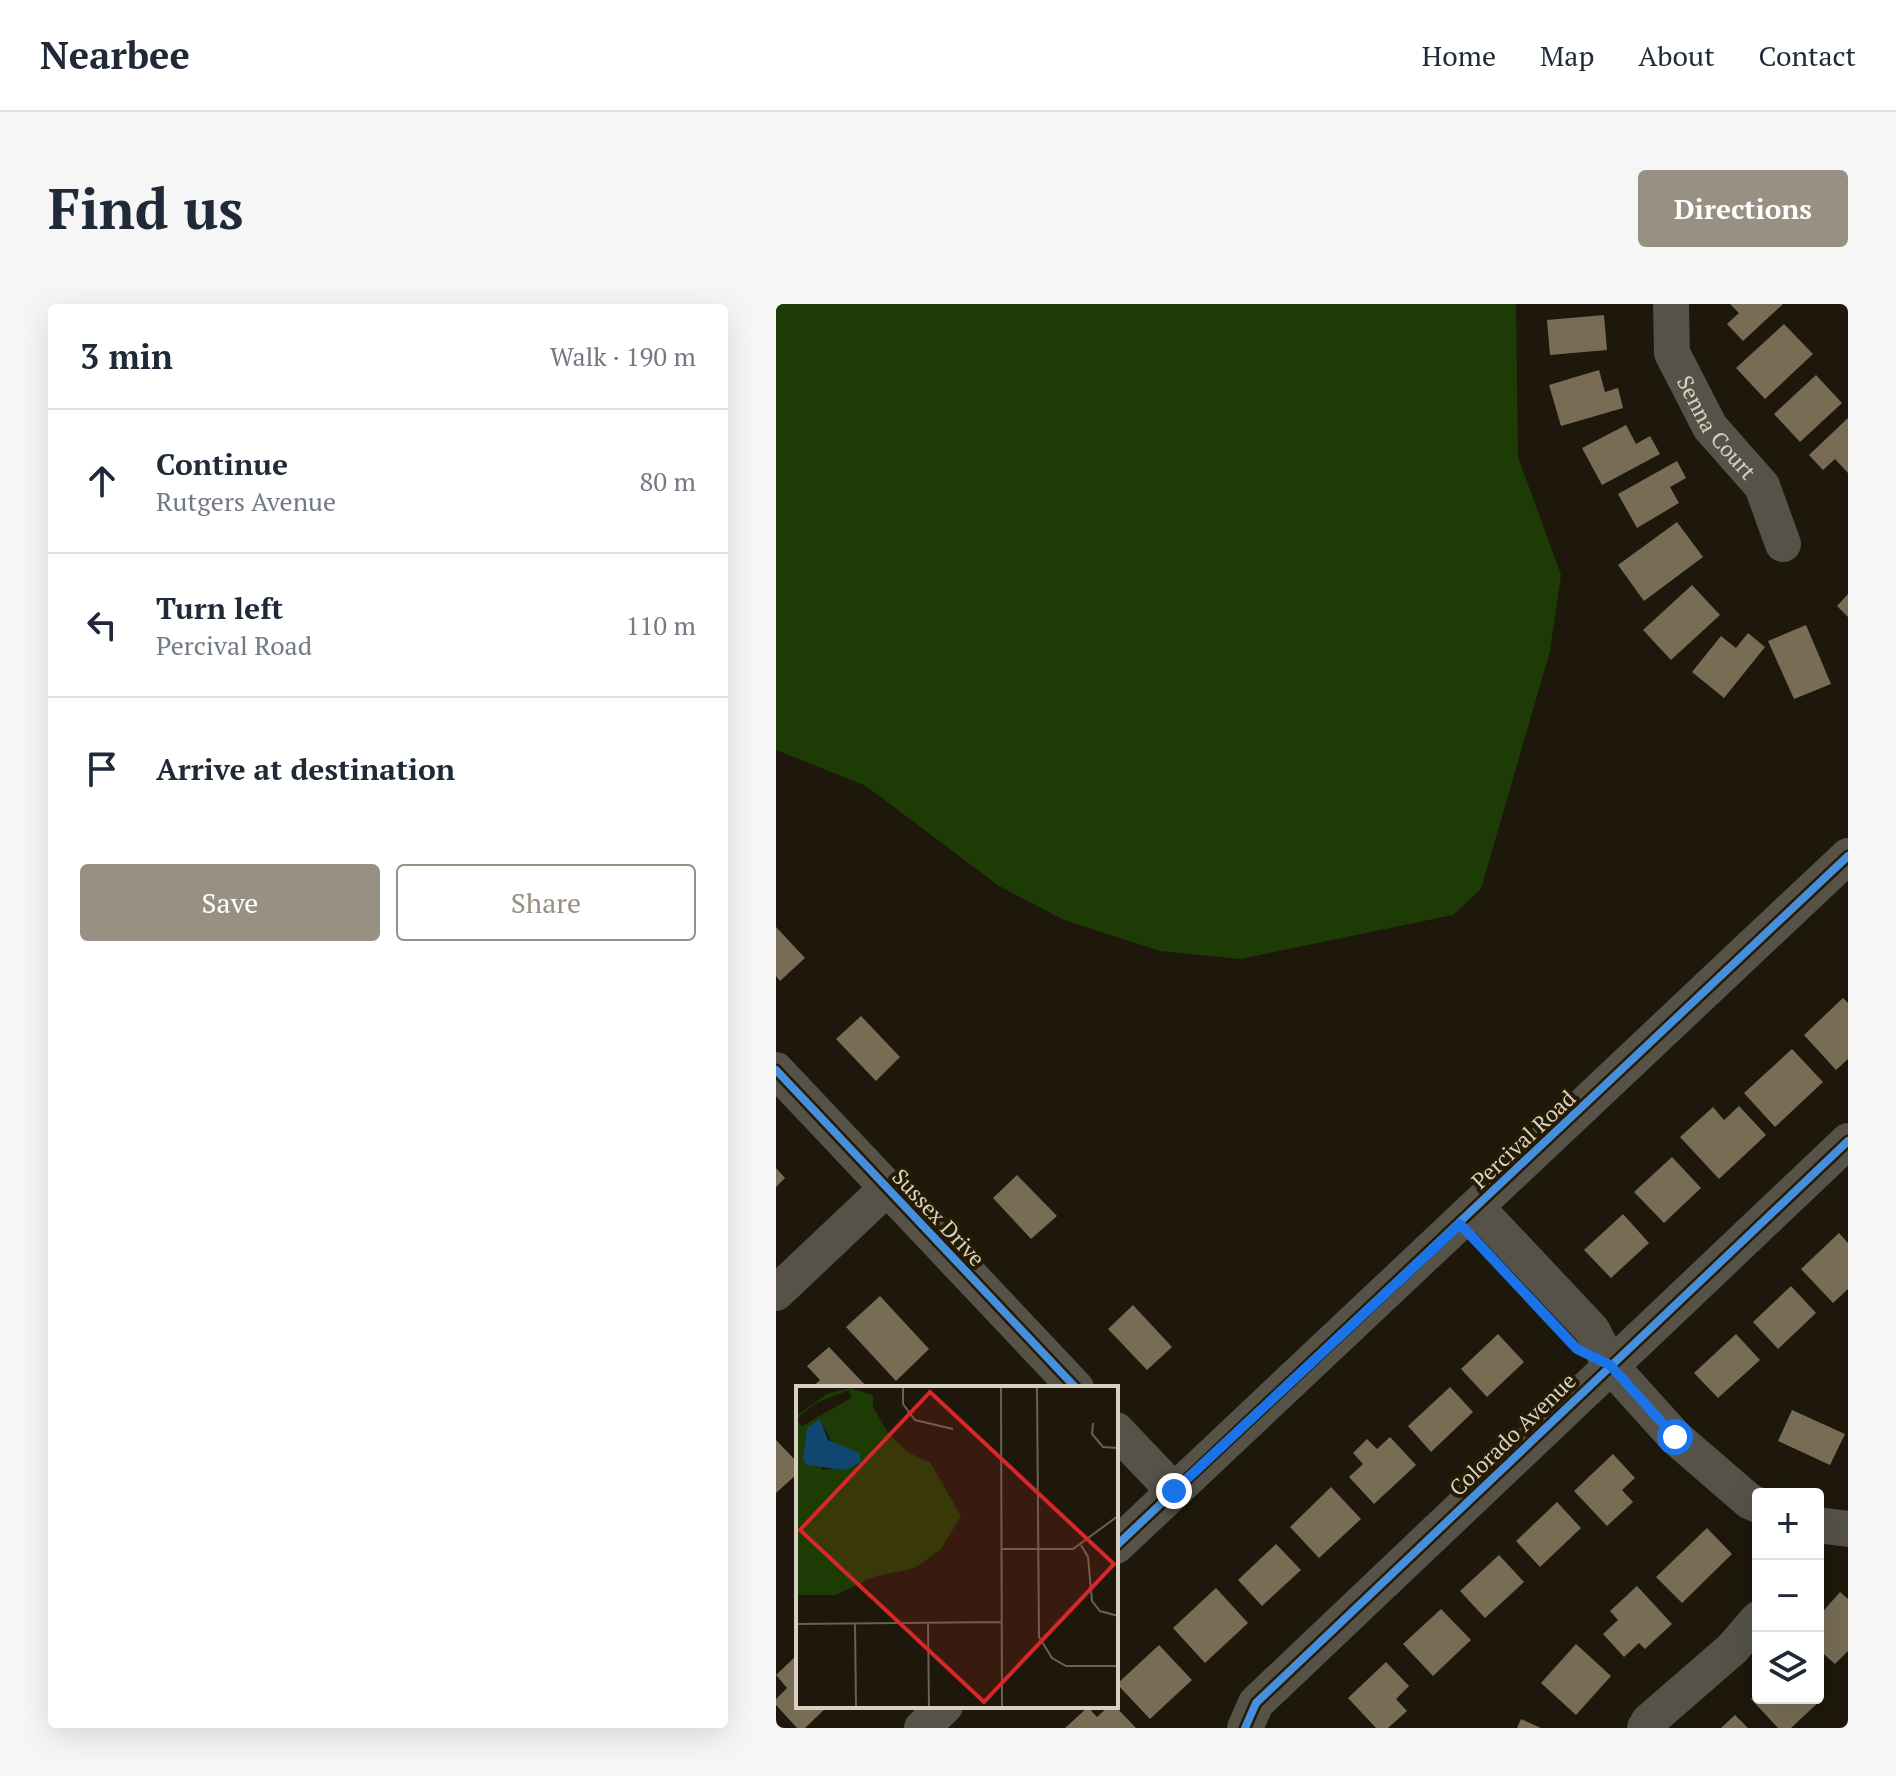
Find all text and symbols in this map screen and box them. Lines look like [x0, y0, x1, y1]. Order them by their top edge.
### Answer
text: Nearbee [40, 30, 190, 80]
text: Home [1422, 37, 1496, 74]
text: Map [1540, 37, 1594, 74]
text: About [1638, 37, 1715, 74]
text: Contact [1759, 37, 1856, 74]
button: Directions [1638, 170, 1848, 247]
text: Find us [48, 171, 244, 245]
text: 3 min [80, 334, 173, 379]
text: Walk · 190 m [550, 339, 696, 373]
street label: Senna Court [1671, 370, 1763, 485]
text: Continue [156, 444, 288, 484]
icon: ahead [80, 459, 124, 503]
text: 80 m [640, 464, 696, 498]
text: Rutgers Avenue [156, 484, 336, 518]
text: Turn left [156, 588, 283, 628]
icon: left [80, 603, 124, 647]
text: 110 m [626, 608, 696, 642]
text: Percival Road [156, 628, 312, 662]
icon: arrive [80, 747, 124, 791]
text: Arrive at destination [156, 749, 455, 789]
button: Save [80, 864, 380, 941]
button: Share [396, 864, 696, 941]
street label: Percival Road [1465, 1083, 1581, 1195]
street label: Sussex Drive [886, 1162, 992, 1272]
street label: Colorado Avenue [1442, 1366, 1582, 1502]
inset map [796, 1386, 1118, 1708]
route start [1657, 1419, 1693, 1455]
route end [1156, 1473, 1192, 1509]
map controls [1752, 1488, 1824, 1704]
button: + [1752, 1488, 1824, 1560]
button: − [1752, 1560, 1824, 1632]
button: layers [1752, 1632, 1824, 1704]

